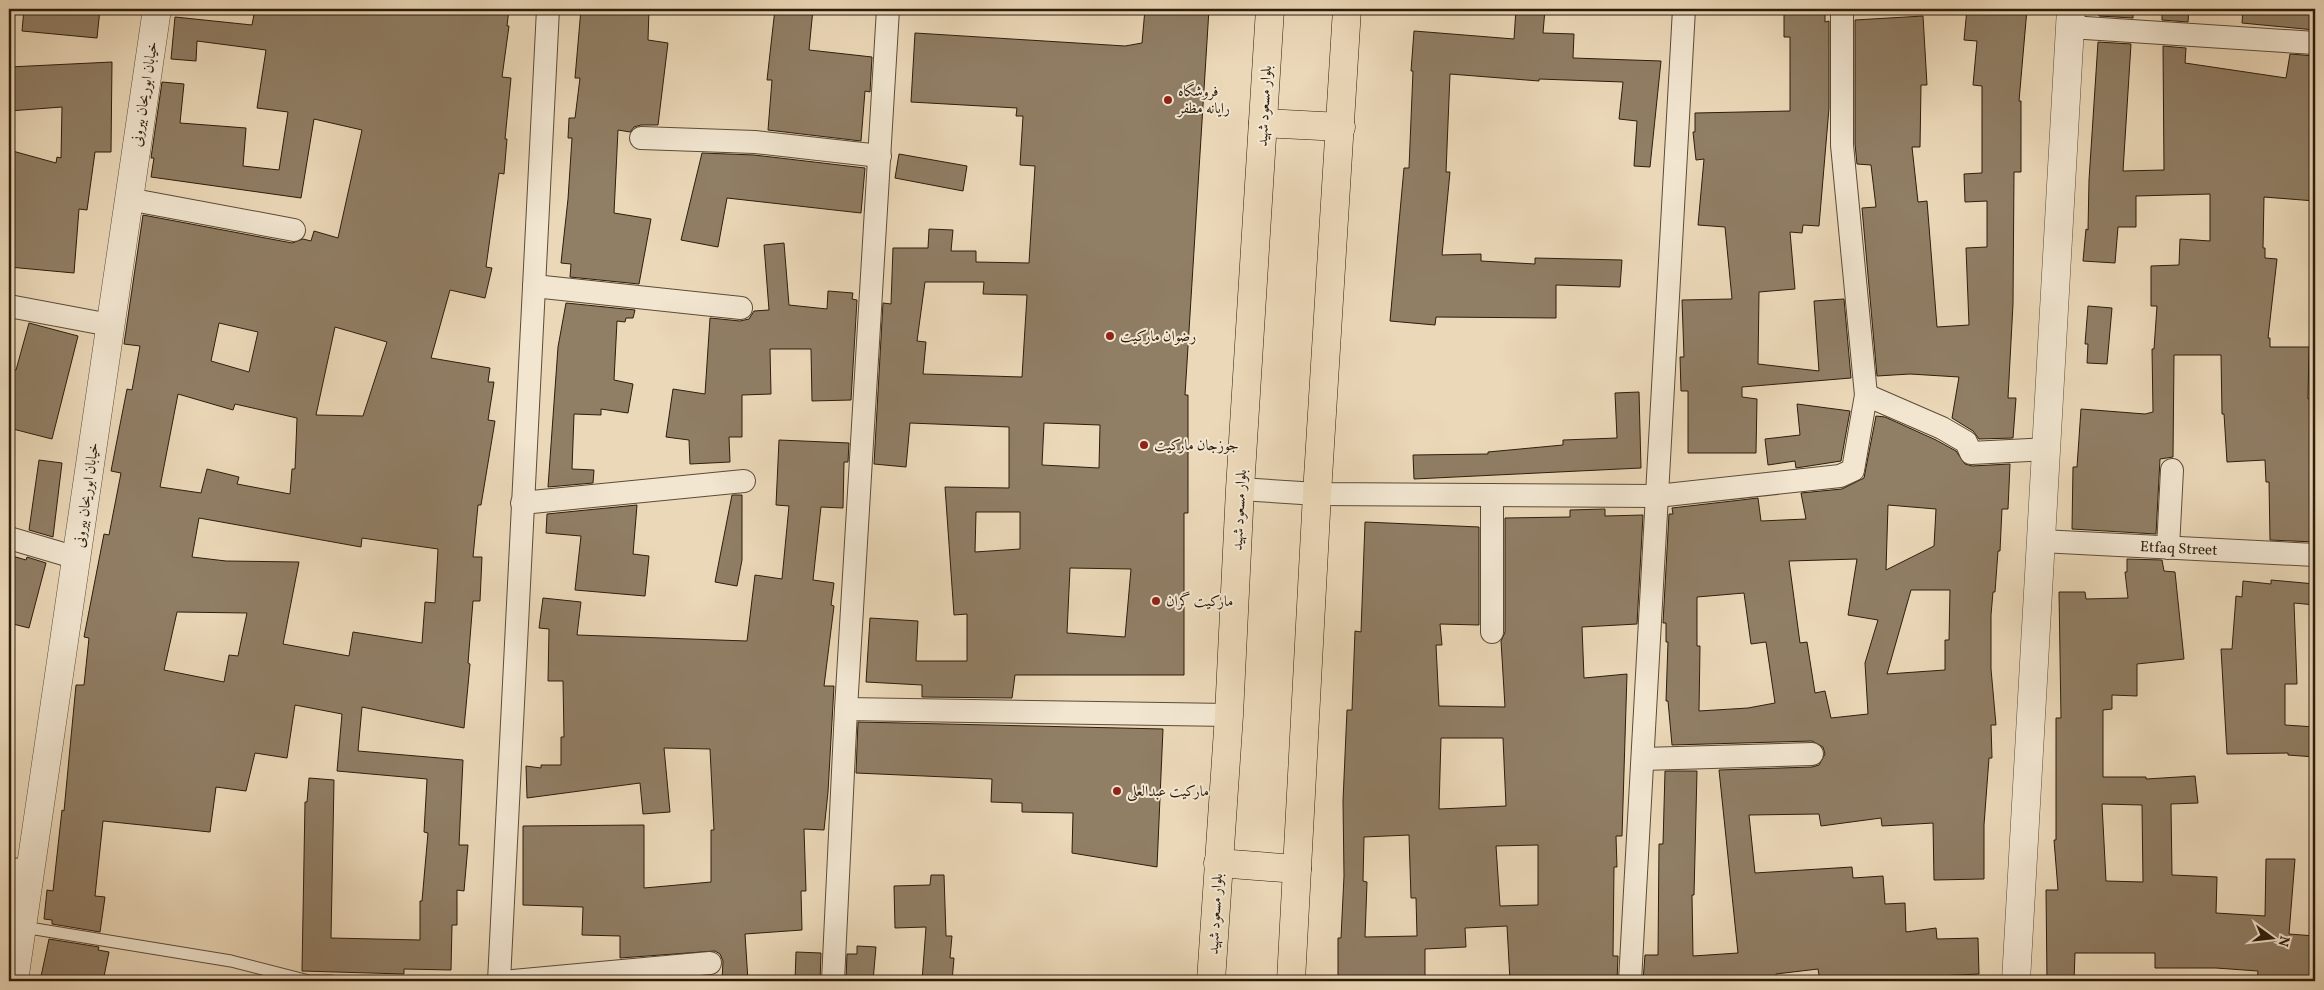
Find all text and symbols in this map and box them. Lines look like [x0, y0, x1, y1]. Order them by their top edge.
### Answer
street label: خیابان ابوریحان بیرونی [127, 40, 164, 148]
street label: بلوار مسعود شهید [1253, 65, 1278, 147]
place label: فروشگاه رایانه مظفر [1176, 81, 1230, 120]
marker: فروشگاه رایانه مظفر [1162, 94, 1174, 106]
place label: رضوان مارکیت [1120, 327, 1196, 348]
marker: رضوان مارکیت [1104, 330, 1116, 342]
place label: جوزجان مارکیت [1154, 436, 1239, 457]
marker: جوزجان مارکیت [1138, 439, 1150, 451]
street label: خیابان ابوریحان بیرونی [70, 441, 105, 549]
street label: بلوار مسعود شهید [1228, 469, 1253, 551]
street label: Etfaq Street [2140, 537, 2218, 562]
place label: مارکیت گران [1166, 591, 1233, 613]
marker: مارکیت گران [1150, 595, 1162, 607]
place label: مارکیت عبدالعلی [1127, 782, 1209, 803]
marker: مارکیت عبدالعلی [1111, 785, 1123, 797]
street label: بلوار مسعود شهید [1204, 873, 1229, 955]
north arrow [2246, 912, 2296, 962]
text: N [2273, 934, 2294, 948]

